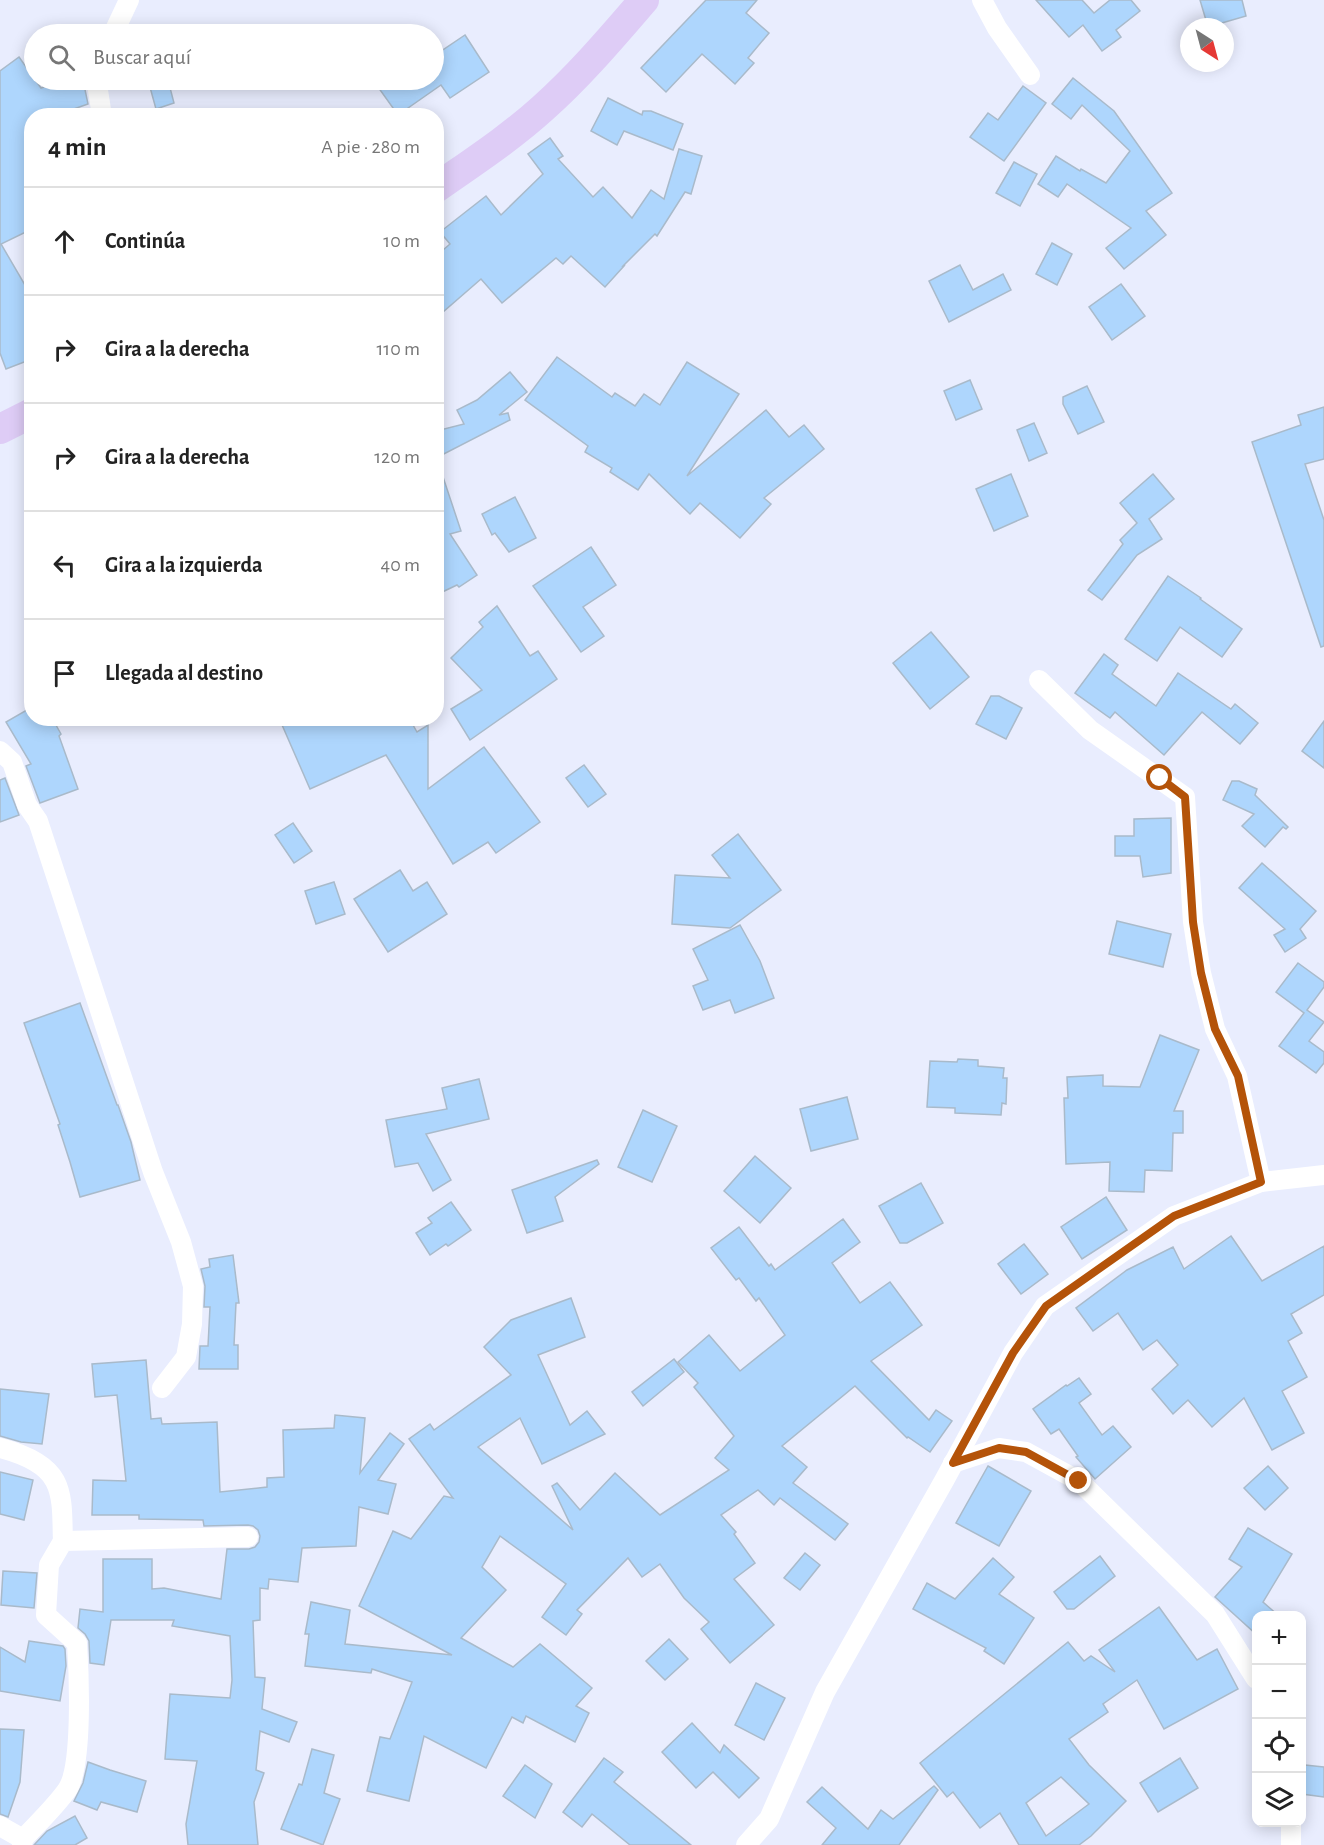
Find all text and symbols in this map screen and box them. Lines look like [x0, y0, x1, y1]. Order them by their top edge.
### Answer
north arrow [1180, 18, 1234, 72]
search box [24, 24, 444, 90]
icon: search [45, 41, 78, 74]
text: Buscar aquí [93, 46, 191, 68]
text: 4 min [48, 134, 107, 160]
text: A pie · 280 m [321, 137, 420, 157]
icon: ahead [48, 225, 81, 258]
text: Continúa [105, 230, 185, 252]
text: 10 m [383, 231, 420, 251]
icon: right [48, 333, 81, 366]
text: Gira a la derecha [105, 338, 250, 360]
text: 110 m [376, 339, 420, 359]
icon: right [48, 441, 81, 474]
text: Gira a la derecha [105, 446, 250, 468]
text: 120 m [374, 447, 420, 467]
icon: left [48, 549, 81, 582]
text: Gira a la izquierda [105, 554, 263, 576]
text: 40 m [381, 555, 420, 575]
icon: arrive [48, 657, 81, 690]
text: Llegada al destino [105, 662, 263, 684]
route start [1146, 764, 1172, 790]
route end [1065, 1467, 1091, 1493]
map controls [1252, 1611, 1306, 1827]
button: + [1252, 1611, 1306, 1665]
button: − [1252, 1665, 1306, 1719]
button: locate [1252, 1719, 1306, 1773]
button: layers [1252, 1773, 1306, 1827]

